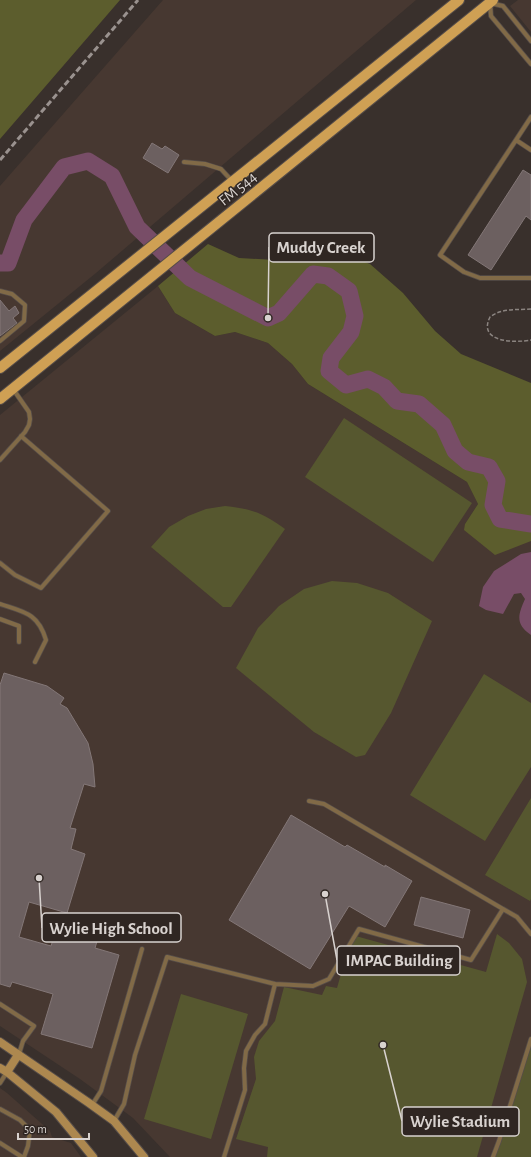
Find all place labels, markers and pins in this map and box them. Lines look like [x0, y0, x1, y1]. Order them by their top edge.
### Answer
callout: Muddy Creek [269, 233, 374, 262]
callout: Wylie High School [42, 913, 181, 942]
callout: IMPAC Building [337, 946, 460, 975]
callout: Wylie Stadium [402, 1107, 519, 1136]

